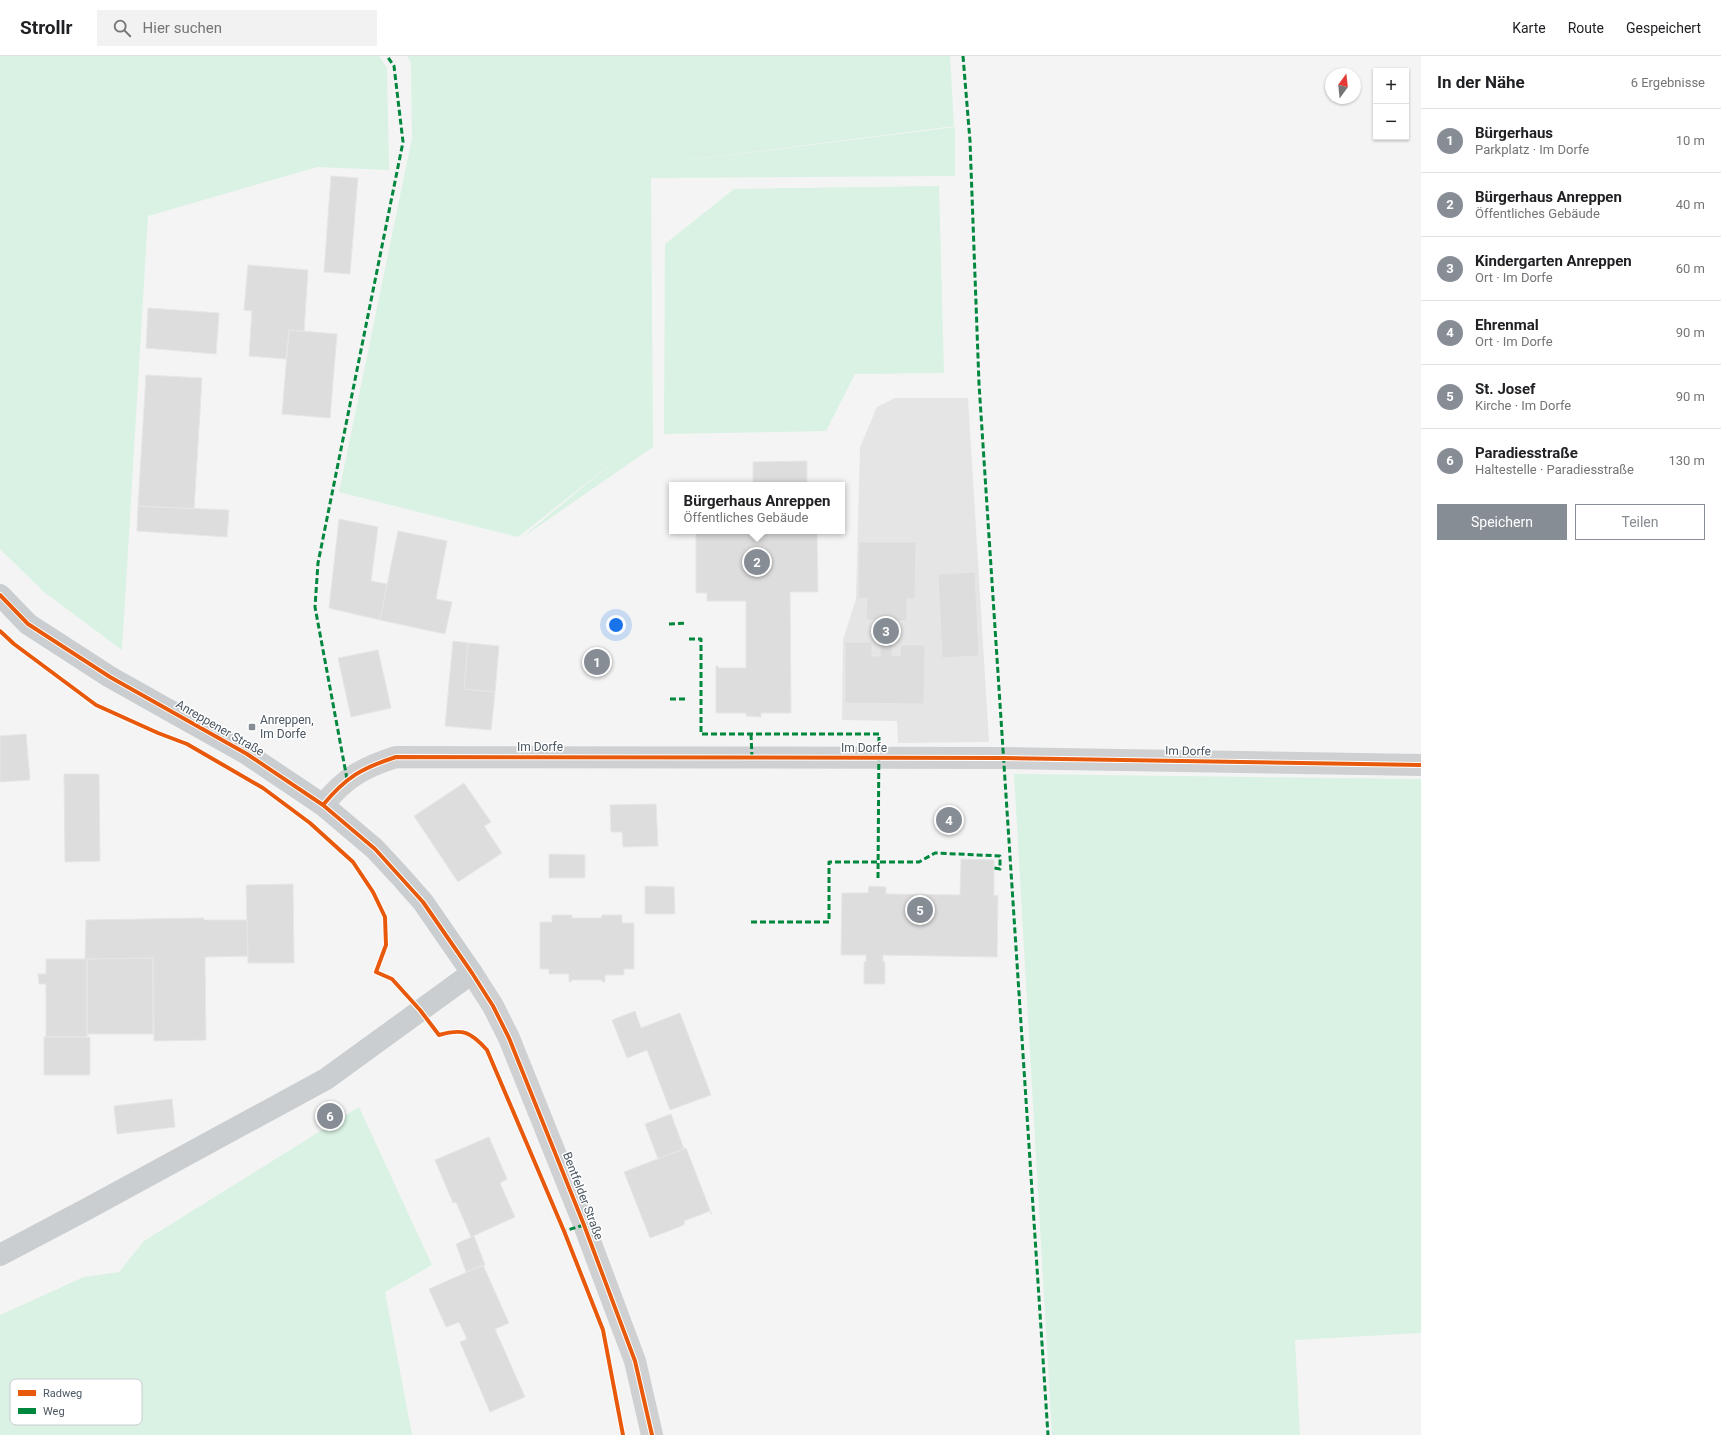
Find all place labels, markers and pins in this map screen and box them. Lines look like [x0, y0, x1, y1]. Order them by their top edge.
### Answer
pin: 2 [744, 547, 770, 577]
pin: 3 [873, 616, 899, 646]
pin: 1 [584, 647, 610, 677]
place label: Anreppen, Im Dorfe [260, 713, 314, 741]
marker: Anreppen, Im Dorfe [247, 722, 257, 732]
pin: 4 [936, 805, 962, 835]
pin: 5 [907, 895, 933, 925]
pin: 6 [317, 1101, 343, 1131]

